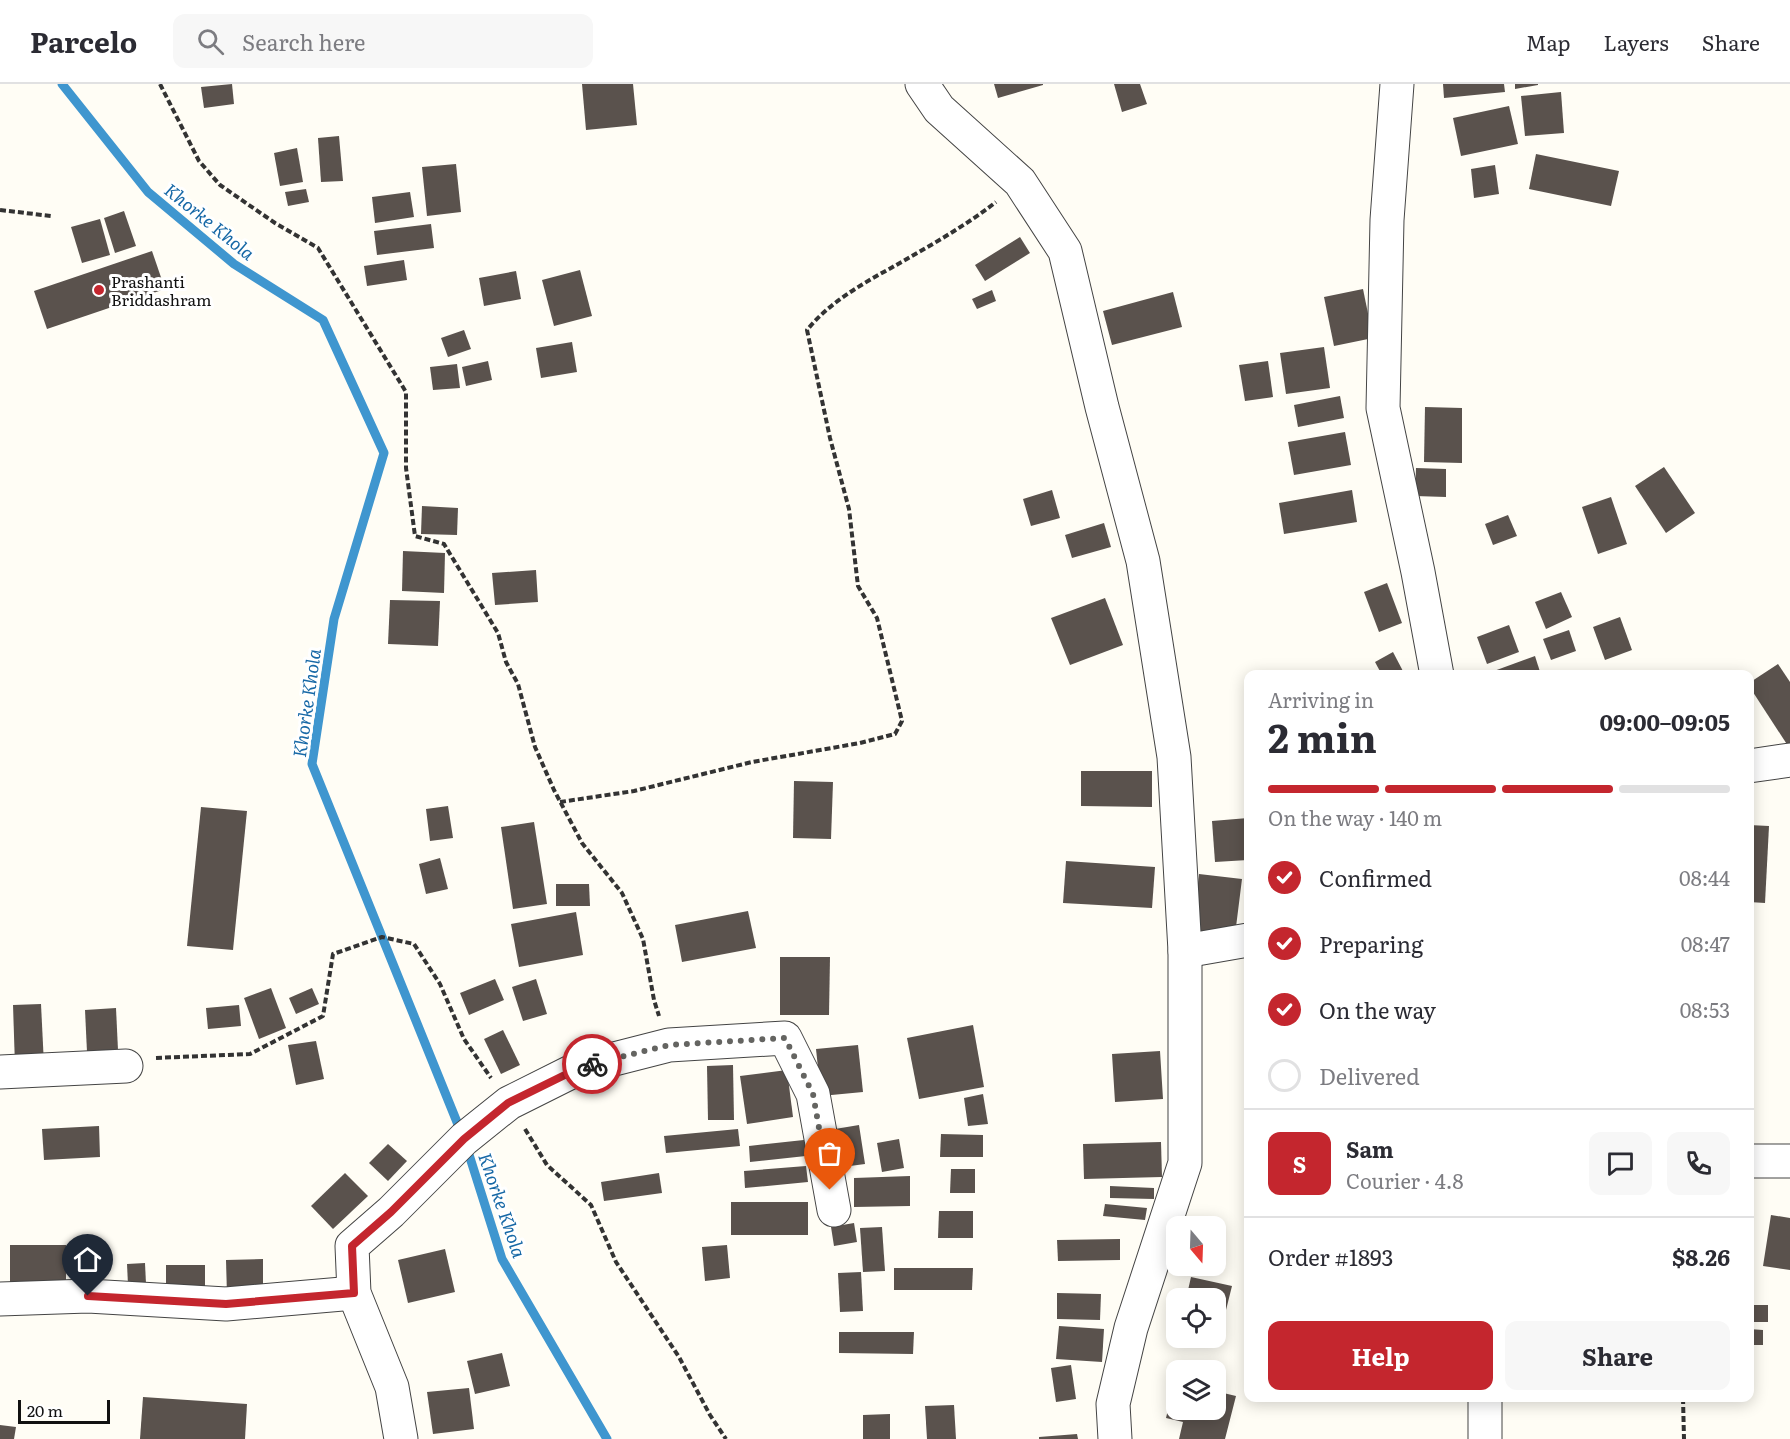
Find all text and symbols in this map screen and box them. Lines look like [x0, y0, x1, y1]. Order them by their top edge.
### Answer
search box [173, 14, 593, 68]
text: Parcelo [30, 20, 137, 62]
icon: search [194, 25, 227, 58]
text: Search here [242, 25, 366, 58]
text: Map [1526, 26, 1571, 57]
text: Layers [1604, 26, 1669, 57]
text: Share [1702, 26, 1760, 57]
water label: Khorke Khola [159, 176, 262, 266]
place label: Prashanti Briddashram [111, 269, 212, 311]
marker: Prashanti Briddashram [92, 283, 106, 297]
water label: Khorke Khola [285, 646, 327, 759]
text: Arriving in [1268, 684, 1374, 714]
text: 09:00–09:05 [1600, 705, 1730, 738]
text: 2 min [1268, 707, 1377, 765]
text: On the way · 140 m [1268, 802, 1442, 832]
icon: check [1268, 861, 1301, 894]
text: Confirmed [1319, 861, 1432, 894]
text: 08:44 [1679, 862, 1730, 892]
icon: check [1268, 927, 1301, 960]
text: Preparing [1319, 927, 1423, 960]
text: 08:47 [1681, 928, 1730, 958]
icon: check [1268, 993, 1301, 1026]
text: On the way [1319, 993, 1436, 1026]
text: 08:53 [1680, 994, 1730, 1024]
courier [562, 1034, 622, 1094]
icon: bike [576, 1048, 609, 1081]
text: Delivered [1319, 1059, 1420, 1092]
pin [804, 1128, 855, 1190]
text: Sam [1346, 1132, 1394, 1165]
button: chat [1589, 1132, 1652, 1195]
button: phone [1667, 1132, 1730, 1195]
icon: bag [813, 1137, 846, 1170]
text: S [1293, 1147, 1306, 1180]
water label: Khorke Khola [472, 1149, 534, 1262]
text: Courier · 4.8 [1346, 1165, 1463, 1195]
north arrow [1166, 1216, 1226, 1276]
map controls [1166, 1216, 1226, 1420]
pin [62, 1234, 113, 1296]
text: Order #1893 [1268, 1240, 1394, 1273]
text: $8.26 [1672, 1240, 1730, 1273]
icon: home [71, 1243, 104, 1276]
button: locate [1166, 1288, 1226, 1348]
button: Help [1268, 1321, 1493, 1390]
button: Share [1505, 1321, 1730, 1390]
button: layers [1166, 1360, 1226, 1420]
scale bar [18, 1397, 110, 1424]
text: 20 m [27, 1398, 63, 1422]

